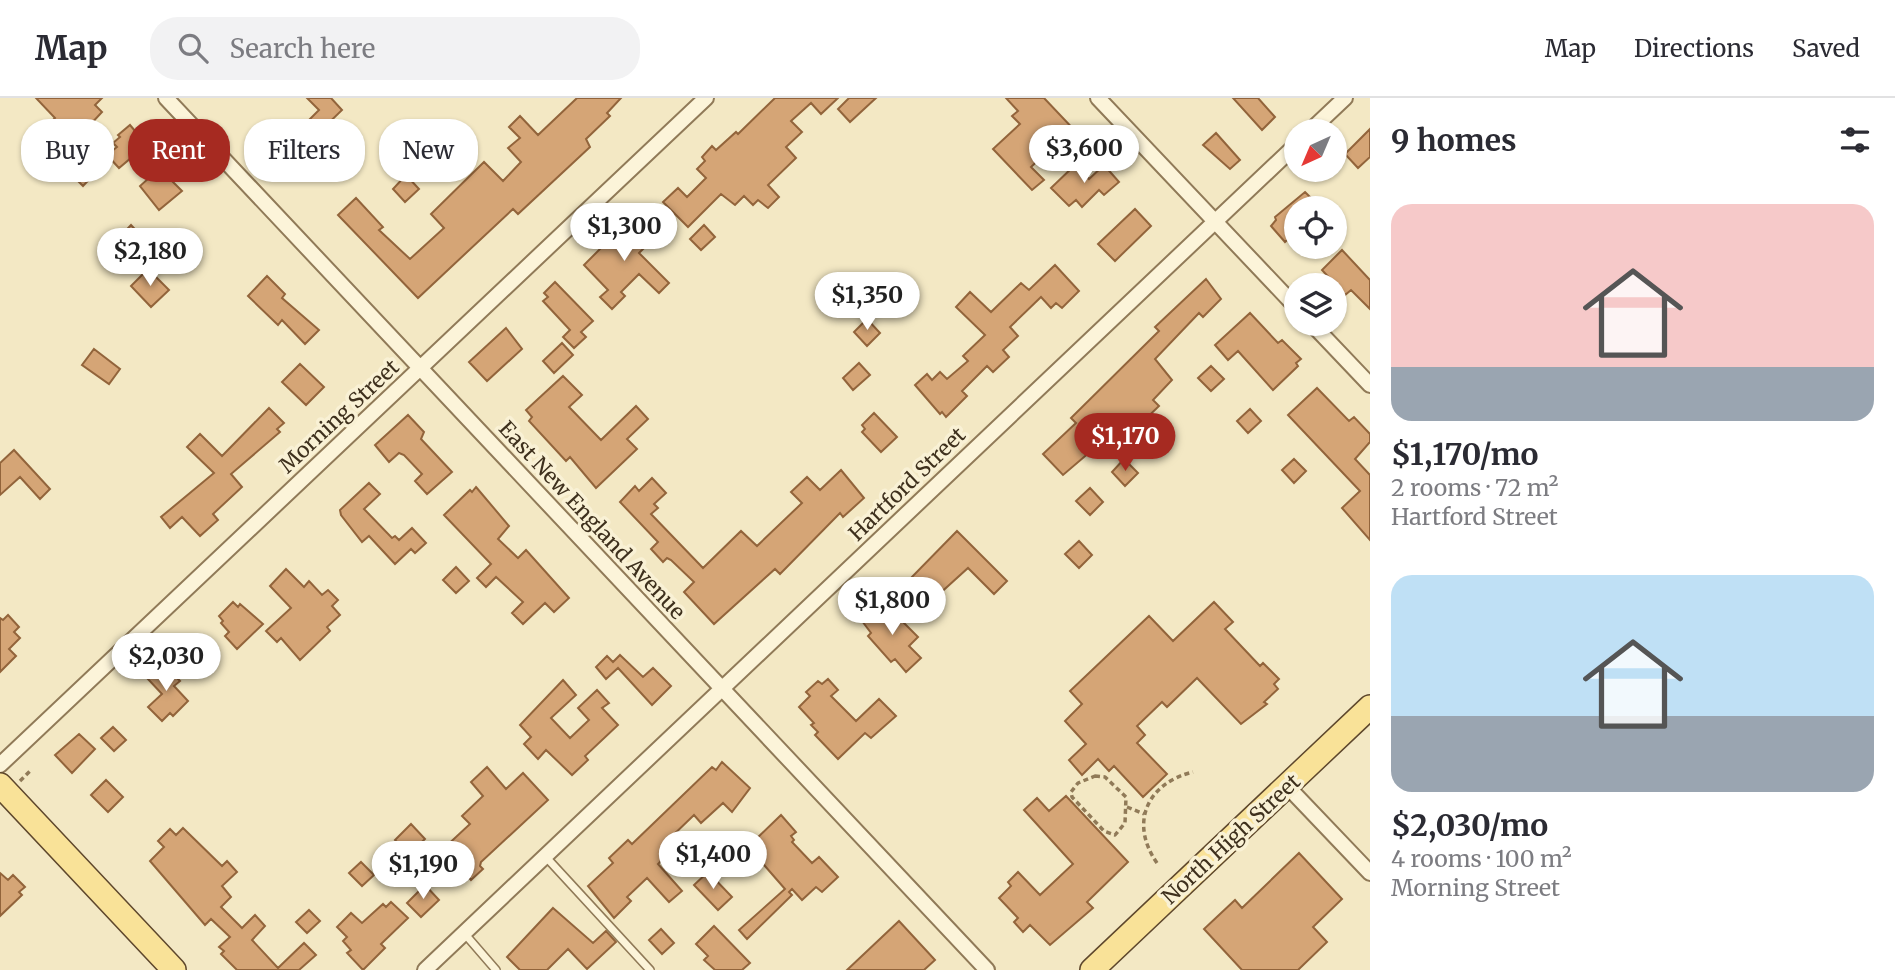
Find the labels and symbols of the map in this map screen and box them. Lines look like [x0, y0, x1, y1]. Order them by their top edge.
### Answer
north arrow [1284, 119, 1348, 182]
pin: $3,600 [1027, 126, 1141, 185]
pin: $1,300 [567, 204, 681, 263]
pin: $2,180 [93, 228, 207, 288]
pin: $1,350 [810, 272, 924, 332]
street label: Morning Street [273, 353, 405, 479]
pin: $1,170 [1068, 414, 1182, 473]
street label: East New England Avenue [493, 415, 691, 625]
street label: Hartford Street [843, 421, 971, 547]
pin: $1,800 [835, 578, 949, 637]
pin: $2,030 [109, 634, 223, 693]
street label: North High Street [1156, 768, 1306, 910]
pin: $1,400 [656, 832, 770, 891]
pin: $1,190 [366, 842, 480, 901]

